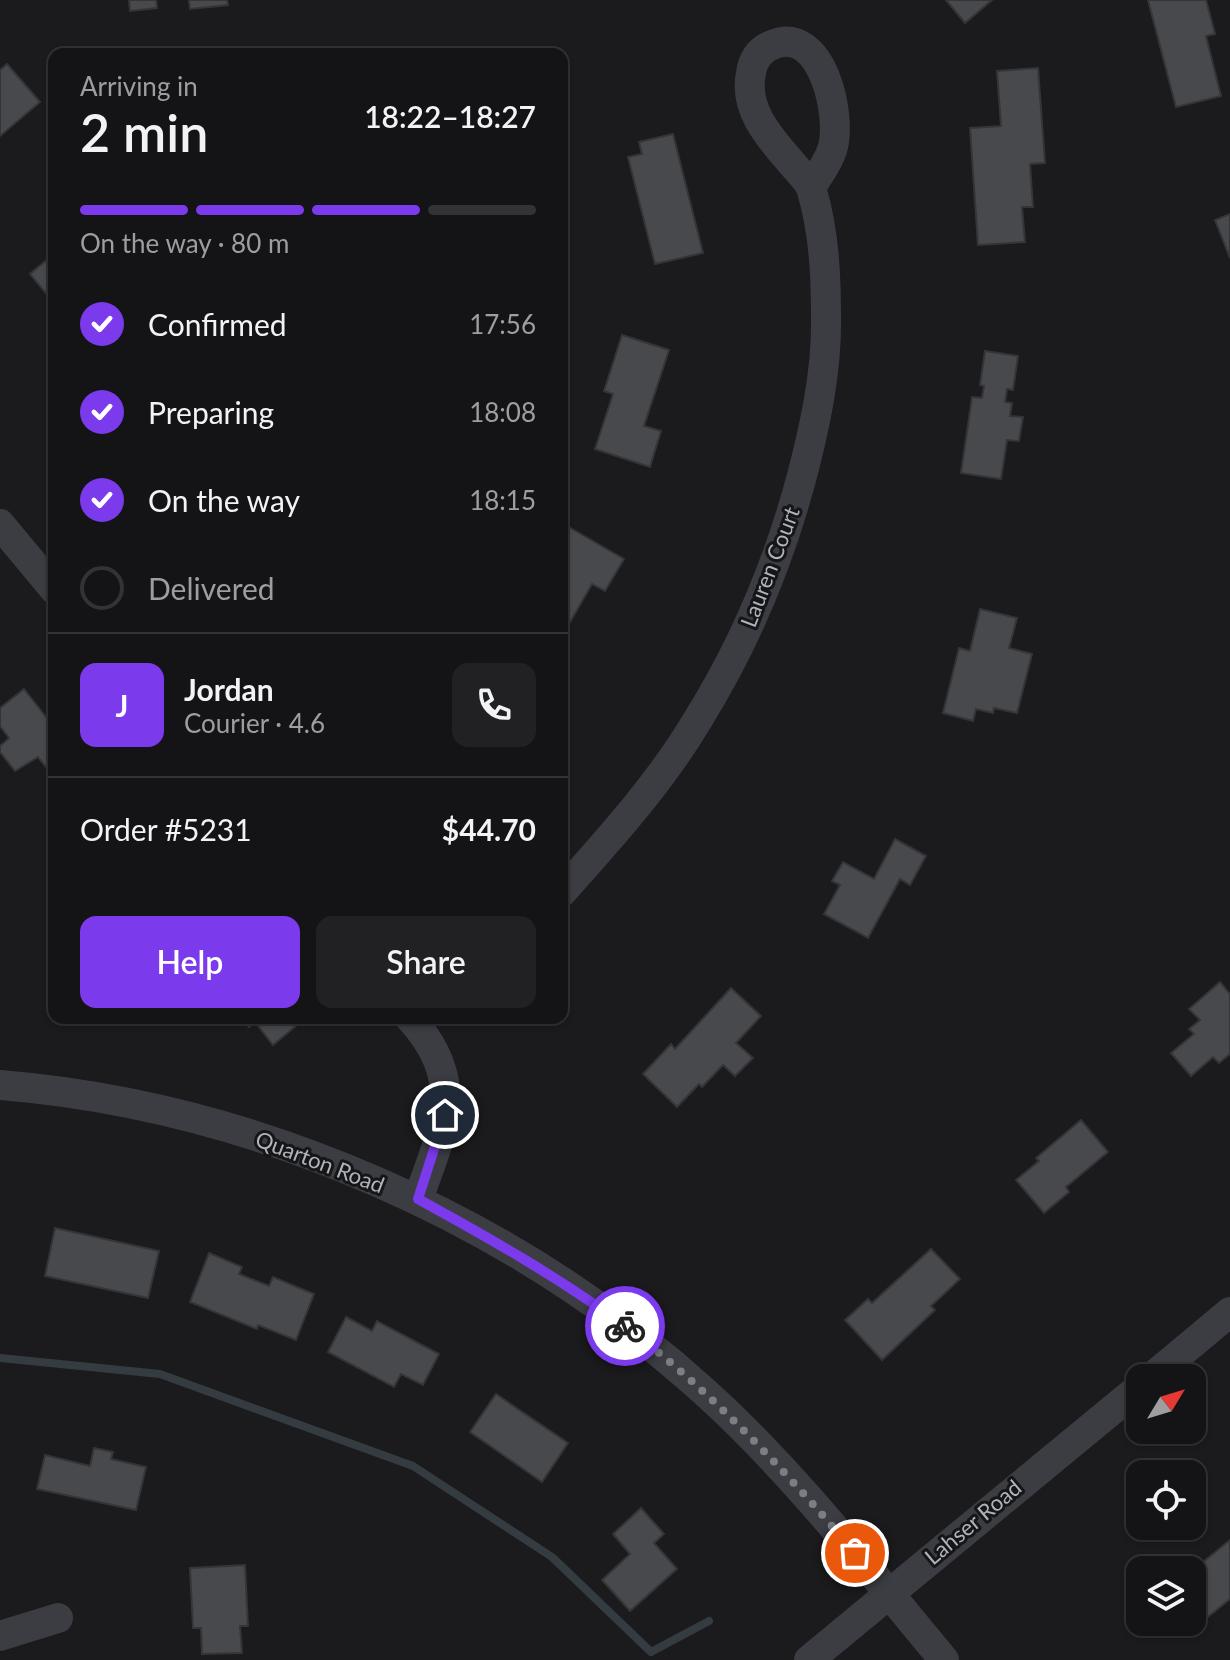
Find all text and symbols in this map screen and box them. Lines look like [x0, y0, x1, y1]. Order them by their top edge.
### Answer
text: Arriving in [80, 70, 198, 102]
text: 18:22–18:27 [364, 98, 536, 134]
text: 2 min [80, 101, 208, 163]
text: On the way · 80 m [80, 227, 289, 259]
icon: check [80, 302, 124, 346]
text: Confirmed [148, 306, 287, 342]
text: 17:56 [469, 308, 536, 340]
icon: check [80, 390, 124, 434]
text: Preparing [148, 394, 274, 430]
text: 18:08 [469, 396, 536, 428]
icon: check [80, 478, 124, 522]
text: On the way [148, 482, 300, 518]
text: 18:15 [469, 484, 536, 516]
street label: Lauren Court [734, 503, 805, 631]
text: Delivered [148, 570, 275, 606]
button: phone [452, 663, 536, 747]
text: Jordan [184, 671, 274, 707]
text: J [116, 687, 128, 723]
text: Courier · 4.6 [184, 707, 325, 739]
text: Order #5231 [80, 811, 252, 847]
text: $44.70 [442, 811, 536, 847]
button: Help [80, 916, 300, 1008]
button: Share [316, 916, 536, 1008]
pin [411, 1081, 479, 1149]
icon: home [423, 1093, 467, 1137]
street label: Quarton Road [252, 1125, 388, 1198]
courier [585, 1286, 665, 1366]
icon: bike [603, 1304, 647, 1348]
north arrow [1126, 1364, 1206, 1444]
map controls [1126, 1364, 1206, 1636]
button: locate [1126, 1460, 1206, 1540]
street label: Lahser Road [919, 1473, 1026, 1570]
pin [821, 1519, 889, 1587]
icon: bag [833, 1531, 877, 1575]
button: layers [1126, 1556, 1206, 1636]

